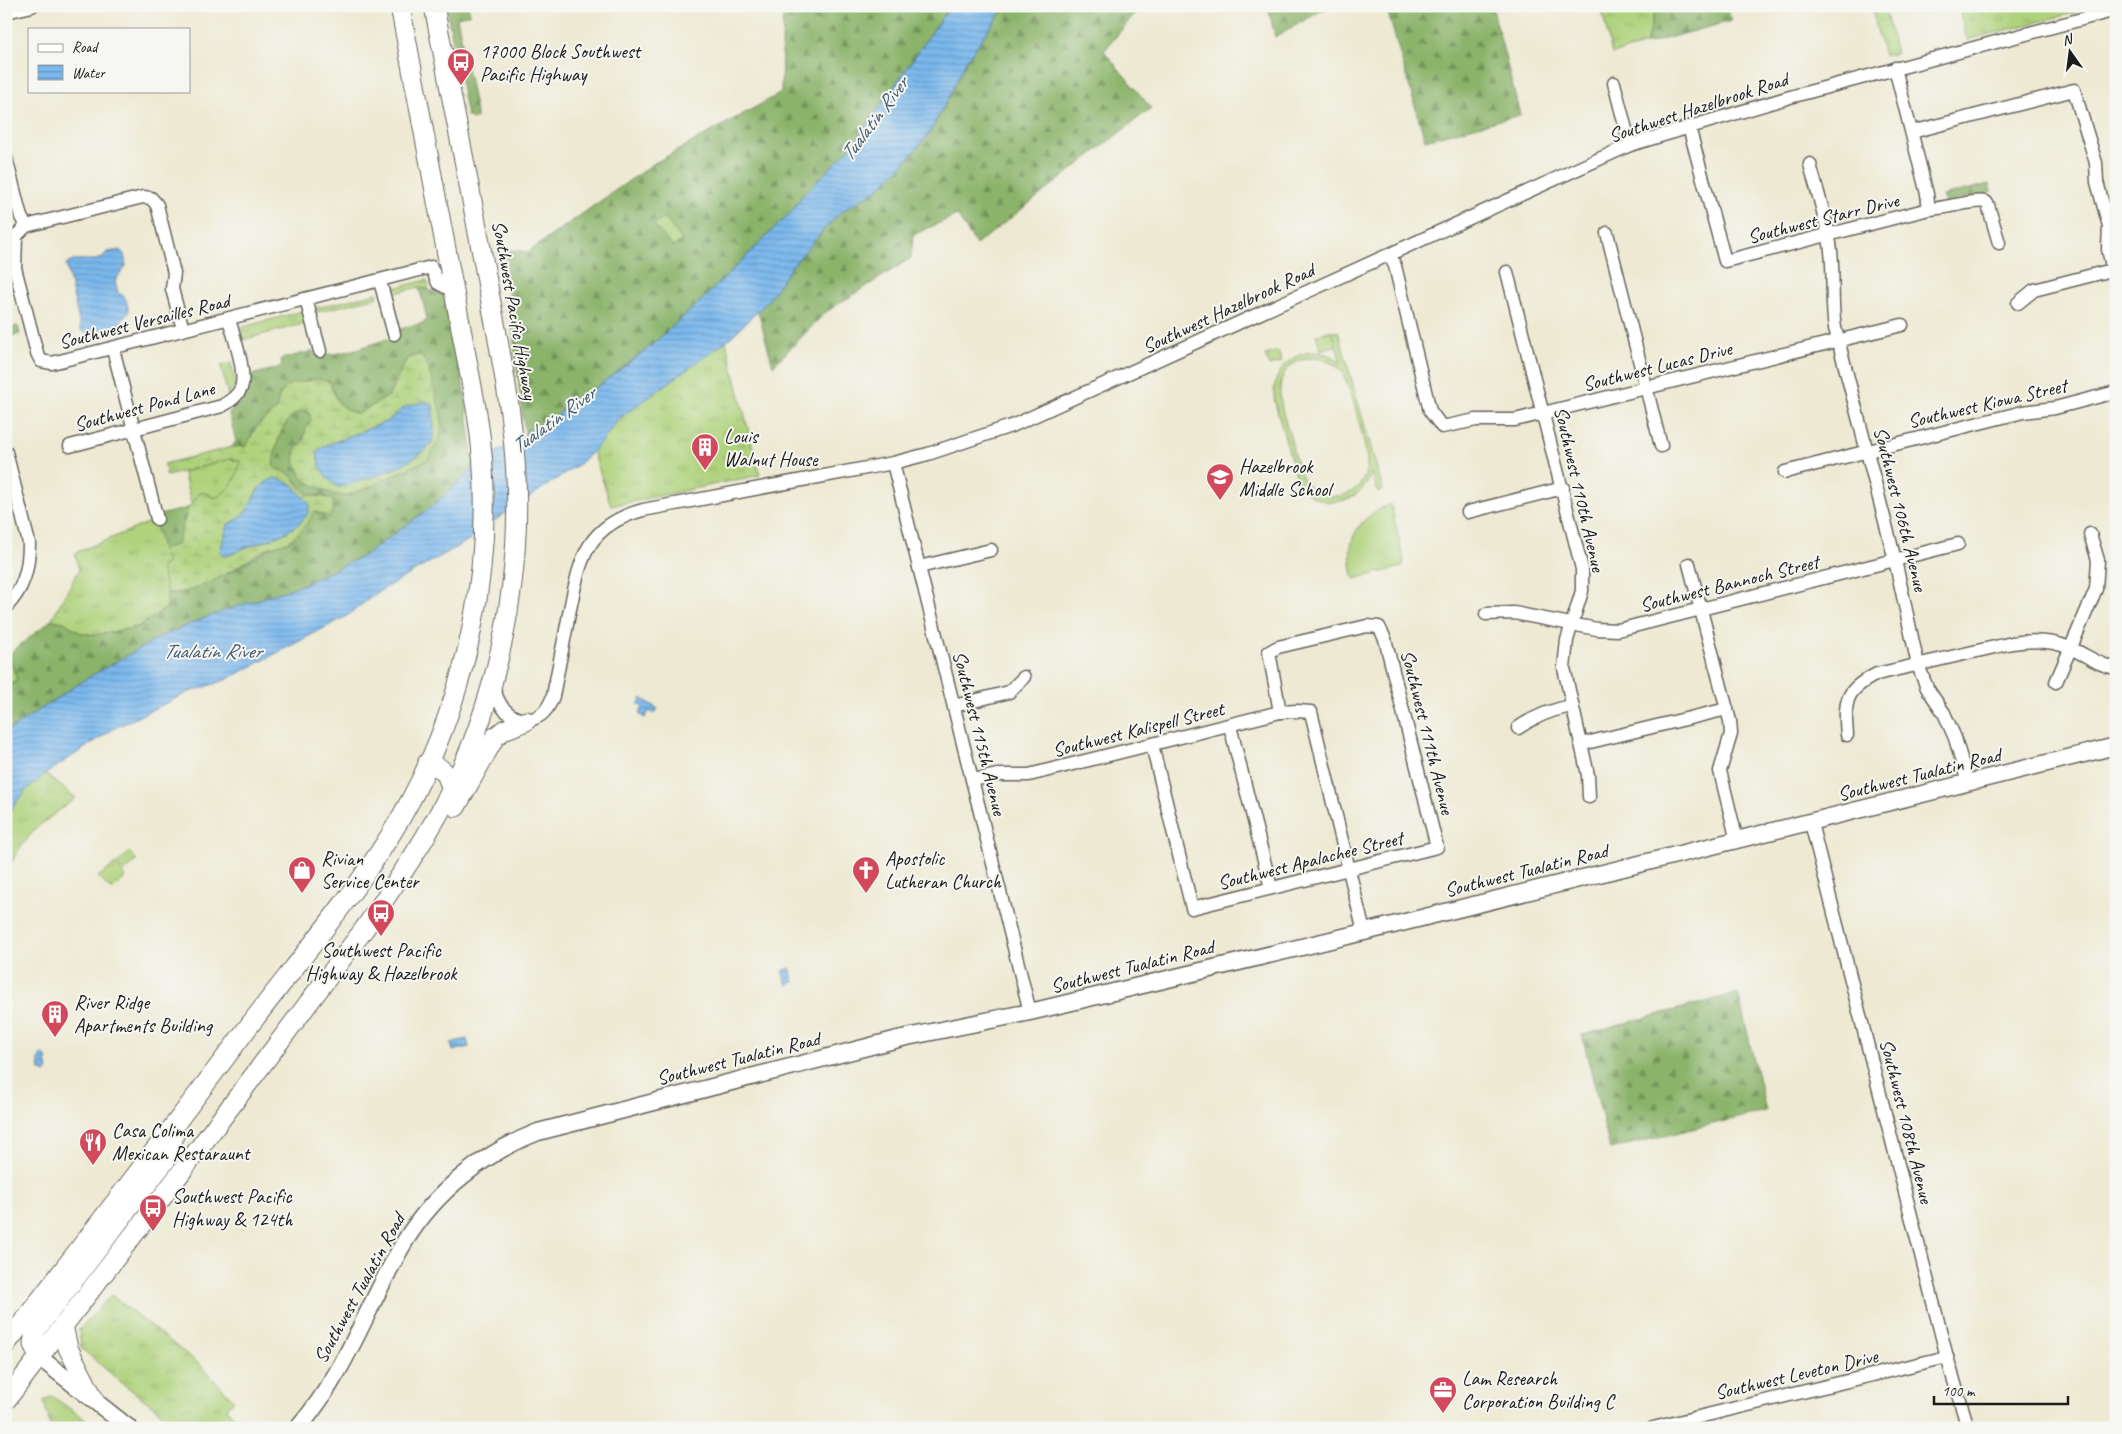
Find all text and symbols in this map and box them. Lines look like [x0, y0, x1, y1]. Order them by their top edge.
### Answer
legend [28, 28, 190, 92]
north arrow [2044, 28, 2094, 78]
text: N [2061, 30, 2075, 49]
text: Road [72, 38, 99, 57]
place label: 17000 Block Southwest Pacific Highway [480, 39, 643, 87]
bus stop icon: 17000 Block Southwest Pacific Highway [446, 47, 476, 86]
text: Water [72, 64, 106, 83]
street label: Southwest Hazelbrook Road [1605, 66, 1794, 148]
water label: Tualatin River [834, 69, 916, 166]
street label: Southwest Starr Drive [1745, 187, 1903, 249]
street label: Southwest Pacific Highway [486, 219, 543, 403]
street label: Southwest Hazelbrook Road [1138, 256, 1321, 359]
street label: Southwest Versailles Road [56, 287, 235, 355]
street label: Southwest Lucas Drive [1580, 336, 1736, 397]
street label: Southwest Kiowa Street [1905, 372, 2072, 434]
street label: Southwest Pond Lane [71, 375, 218, 437]
water label: Tualatin River [506, 379, 603, 459]
street label: Southwest 110th Avenue [1548, 404, 1611, 575]
place label: Louis Walnut House [724, 424, 819, 472]
street label: Southwest 106th Avenue [1868, 424, 1933, 595]
building icon: Louis Walnut House [690, 432, 720, 471]
place label: Hazelbrook Middle School [1239, 454, 1334, 502]
school or university icon: Hazelbrook Middle School [1205, 462, 1235, 501]
street label: Southwest Bannoch Street [1637, 548, 1824, 618]
water label: Tualatin River [163, 638, 264, 664]
street label: Southwest 111th Avenue [1395, 647, 1460, 818]
street label: Southwest 115th Avenue [947, 648, 1012, 819]
street label: Southwest Kalispell Street [1050, 696, 1229, 763]
street label: Southwest Tualatin Road [1835, 741, 2006, 807]
street label: Southwest Apalachee Street [1215, 825, 1409, 896]
street label: Southwest Tualatin Road [1442, 837, 1613, 903]
place label: Rivian Service Center [321, 846, 420, 894]
place label: Apostolic Lutheran Church [885, 846, 1002, 894]
shop icon: Rivian Service Center [287, 855, 317, 894]
church icon: Apostolic Lutheran Church [851, 855, 881, 894]
bus stop icon: Southwest Pacific Highway & Hazelbrook [366, 898, 396, 937]
street label: Southwest Tualatin Road [1048, 933, 1219, 999]
place label: Southwest Pacific Highway & Hazelbrook [305, 938, 458, 986]
place label: River Ridge Apartments Building [74, 990, 214, 1038]
building icon: River Ridge Apartments Building [40, 999, 70, 1038]
street label: Southwest Tualatin Road [654, 1025, 825, 1091]
street label: Southwest 108th Avenue [1874, 1036, 1939, 1207]
place label: Casa Colima Mexican Restaraunt [112, 1118, 252, 1166]
restaurant icon: Casa Colima Mexican Restaraunt [78, 1127, 108, 1166]
place label: Southwest Pacific Highway & 124th [172, 1184, 293, 1232]
bus stop icon: Southwest Pacific Highway & 124th [138, 1193, 168, 1232]
street label: Southwest Tualatin Road [308, 1206, 412, 1367]
street label: Southwest Leveton Drive [1712, 1343, 1881, 1405]
place label: Lam Research Corporation Building C [1462, 1366, 1617, 1414]
scale bar [1934, 1374, 2068, 1406]
office icon: Lam Research Corporation Building C [1428, 1375, 1458, 1414]
text: 100 m [1942, 1382, 1976, 1401]

